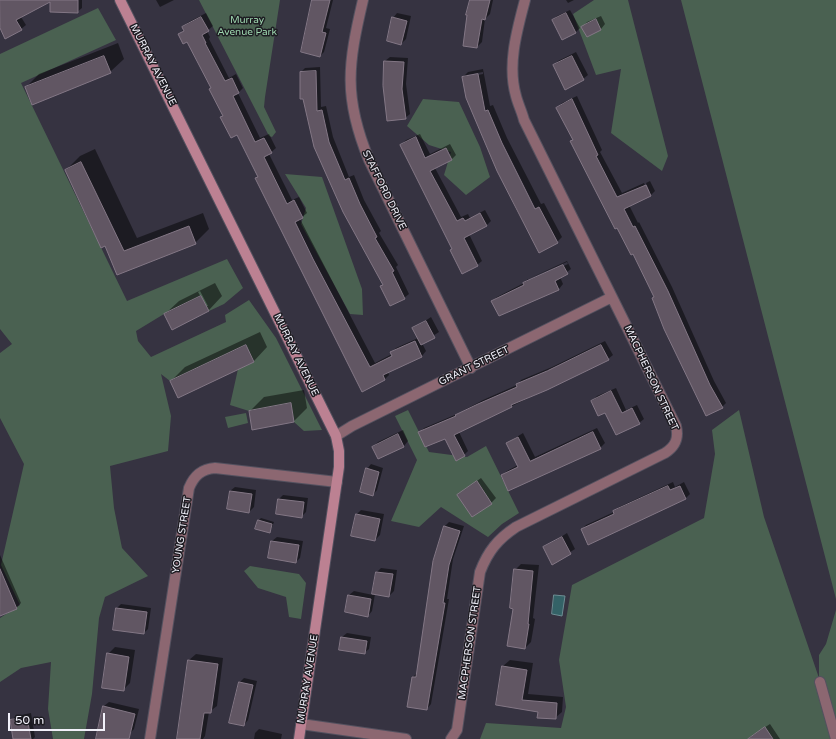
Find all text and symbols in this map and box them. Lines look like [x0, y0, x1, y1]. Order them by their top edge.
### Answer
park label: Murray Avenue Park [217, 14, 277, 38]
street label: MURRAY AVENUE [127, 22, 179, 108]
street label: STAFFORD DRIVE [360, 148, 408, 232]
street label: MURRAY AVENUE [271, 312, 321, 398]
street label: MACPHERSON STREET [621, 324, 681, 432]
street label: GRANT STREET [437, 344, 511, 388]
street label: YOUNG STREET [170, 496, 194, 574]
street label: MACPHERSON STREET [456, 585, 484, 701]
street label: MURRAY AVENUE [295, 634, 321, 724]
scale bar [10, 705, 107, 731]
text: 50 m [15, 713, 44, 727]

